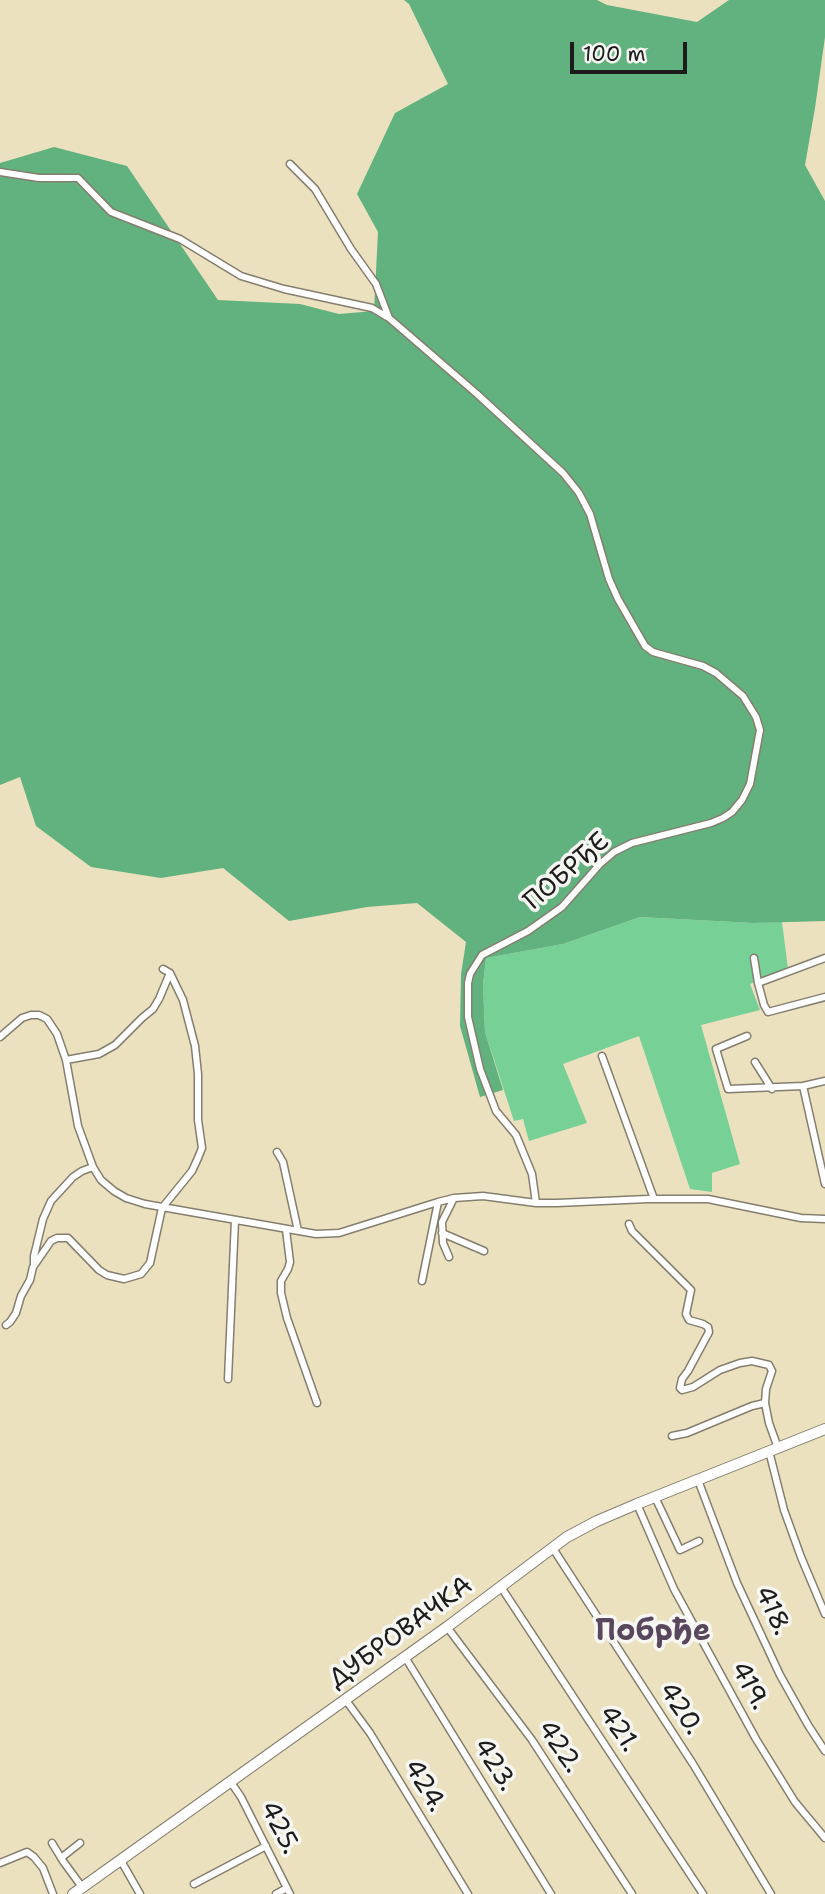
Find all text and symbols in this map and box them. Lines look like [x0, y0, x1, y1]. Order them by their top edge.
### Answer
scale bar [573, 28, 690, 72]
text: 100 m [583, 40, 646, 68]
street label: ПОБРЂЕ [518, 826, 616, 918]
street label: ДУБРОВАЧКА [323, 1570, 479, 1696]
street label: 418. [747, 1581, 797, 1641]
district label: Побрђе [595, 1614, 711, 1650]
street label: 419. [723, 1656, 775, 1716]
street label: 420. [651, 1677, 709, 1741]
street label: 421. [591, 1700, 645, 1758]
street label: 422. [530, 1715, 588, 1779]
street label: 423. [466, 1733, 522, 1797]
street label: 424. [396, 1754, 452, 1818]
street label: 425. [253, 1796, 305, 1860]

